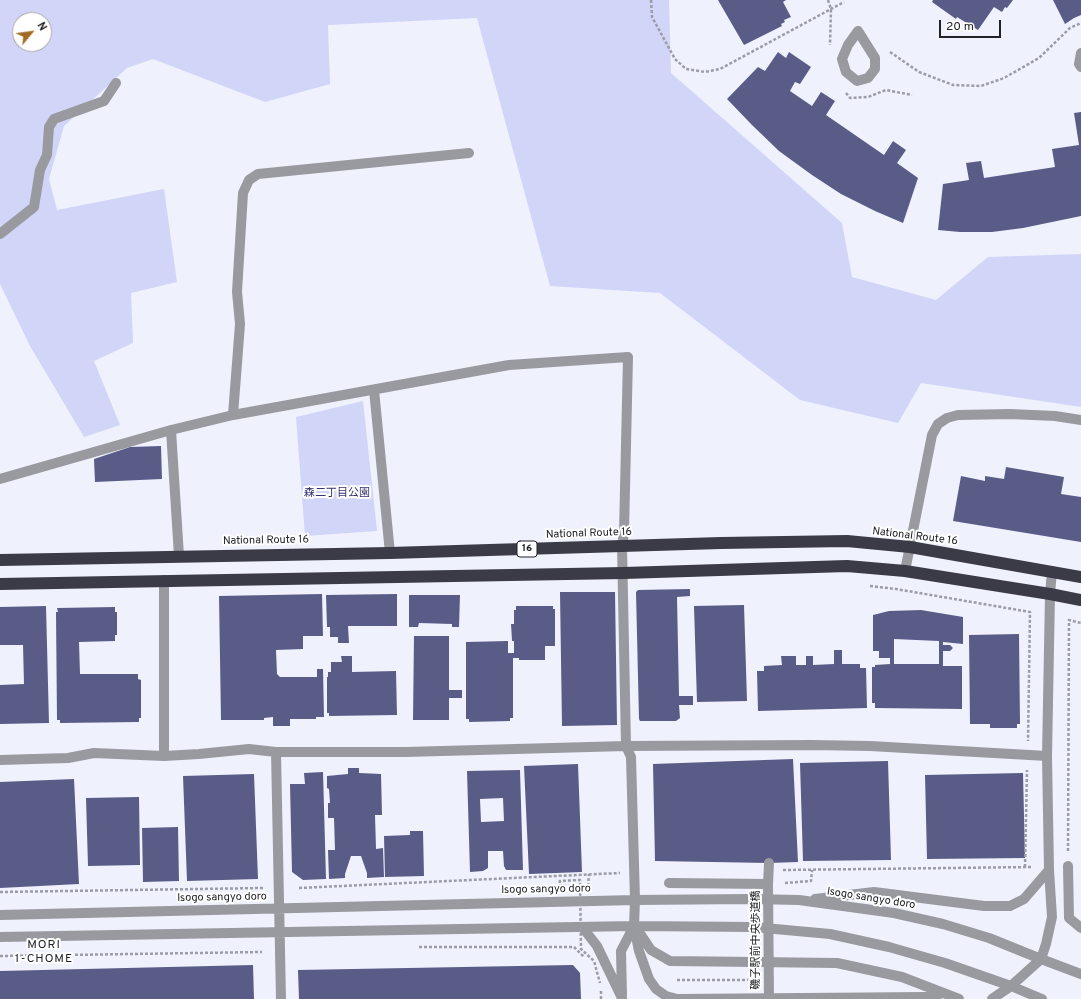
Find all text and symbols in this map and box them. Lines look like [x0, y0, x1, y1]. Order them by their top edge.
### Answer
north arrow [12, 12, 52, 52]
scale bar [941, 12, 1003, 38]
text: 20 m [946, 19, 974, 35]
text: N [34, 20, 50, 34]
park label: 森二丁目公園 [304, 487, 370, 501]
street label: National Route 16 [872, 525, 958, 549]
street label: National Route 16 [546, 526, 632, 542]
street label: National Route 16 [223, 534, 309, 548]
road number: 16 [517, 541, 537, 557]
street label: Isogo sangyo doro [501, 883, 591, 897]
street label: Isogo sangyo doro [826, 885, 916, 913]
street label: Isogo sangyo doro [177, 891, 267, 905]
street label: 磯子駅前中央歩道橋 [750, 891, 764, 989]
district label: MORI 1-CHOME [15, 939, 73, 967]

